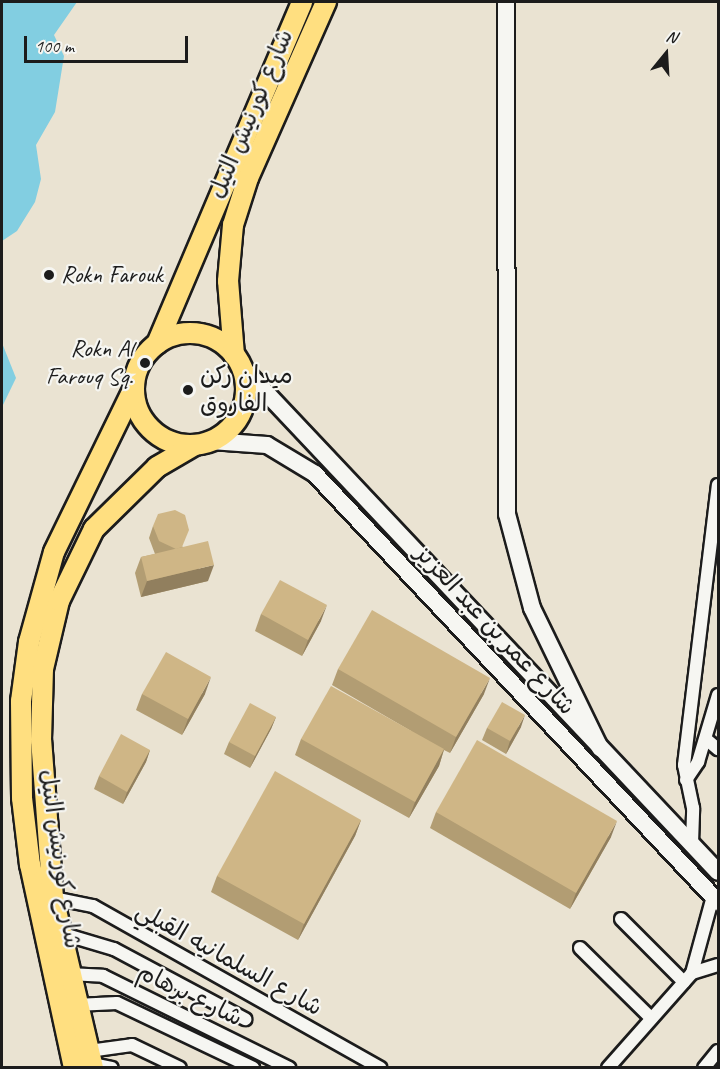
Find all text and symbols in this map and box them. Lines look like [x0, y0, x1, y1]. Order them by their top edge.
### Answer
scale bar [27, 24, 190, 62]
north arrow [636, 24, 696, 84]
street label: شارع كورنيش النيل [202, 25, 300, 203]
text: N [664, 26, 679, 48]
text: 100 m [35, 35, 74, 57]
place label: Rokn Farouk [61, 261, 163, 289]
marker: Rokn Farouk [42, 268, 56, 282]
place label: Rokn Al Farouq Sq. [47, 335, 133, 391]
marker: Rokn Al Farouq Sq. [138, 356, 152, 370]
place label: ميدان ركن الفاروق [200, 362, 293, 418]
marker: ميدان ركن الفاروق [181, 383, 195, 397]
street label: شارع عمر بن عبد العزيز [409, 539, 581, 721]
street label: شارع كورنيش النيل [33, 767, 87, 951]
street label: شارع السلمانيه القبلي [131, 896, 327, 1022]
street label: شارع برهام [133, 957, 247, 1033]

